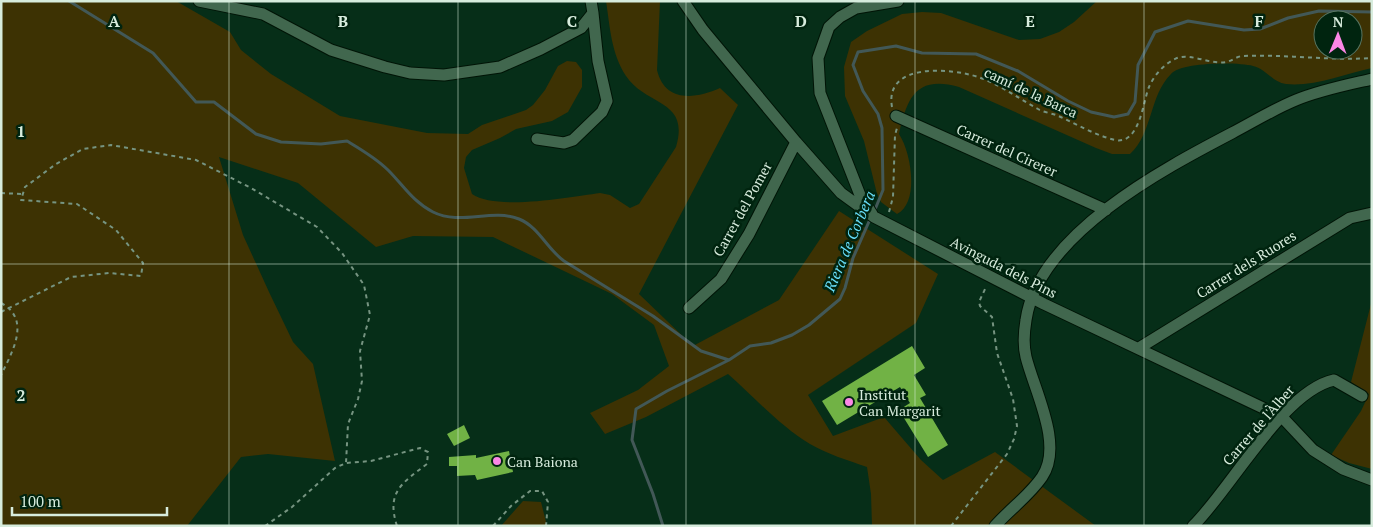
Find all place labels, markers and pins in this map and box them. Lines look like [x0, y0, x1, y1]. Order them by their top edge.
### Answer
place label: Institut Can Margarit [859, 385, 941, 420]
marker: Institut Can Margarit [843, 396, 855, 408]
place label: Can Baiona [507, 452, 578, 471]
marker: Can Baiona [491, 455, 503, 467]

